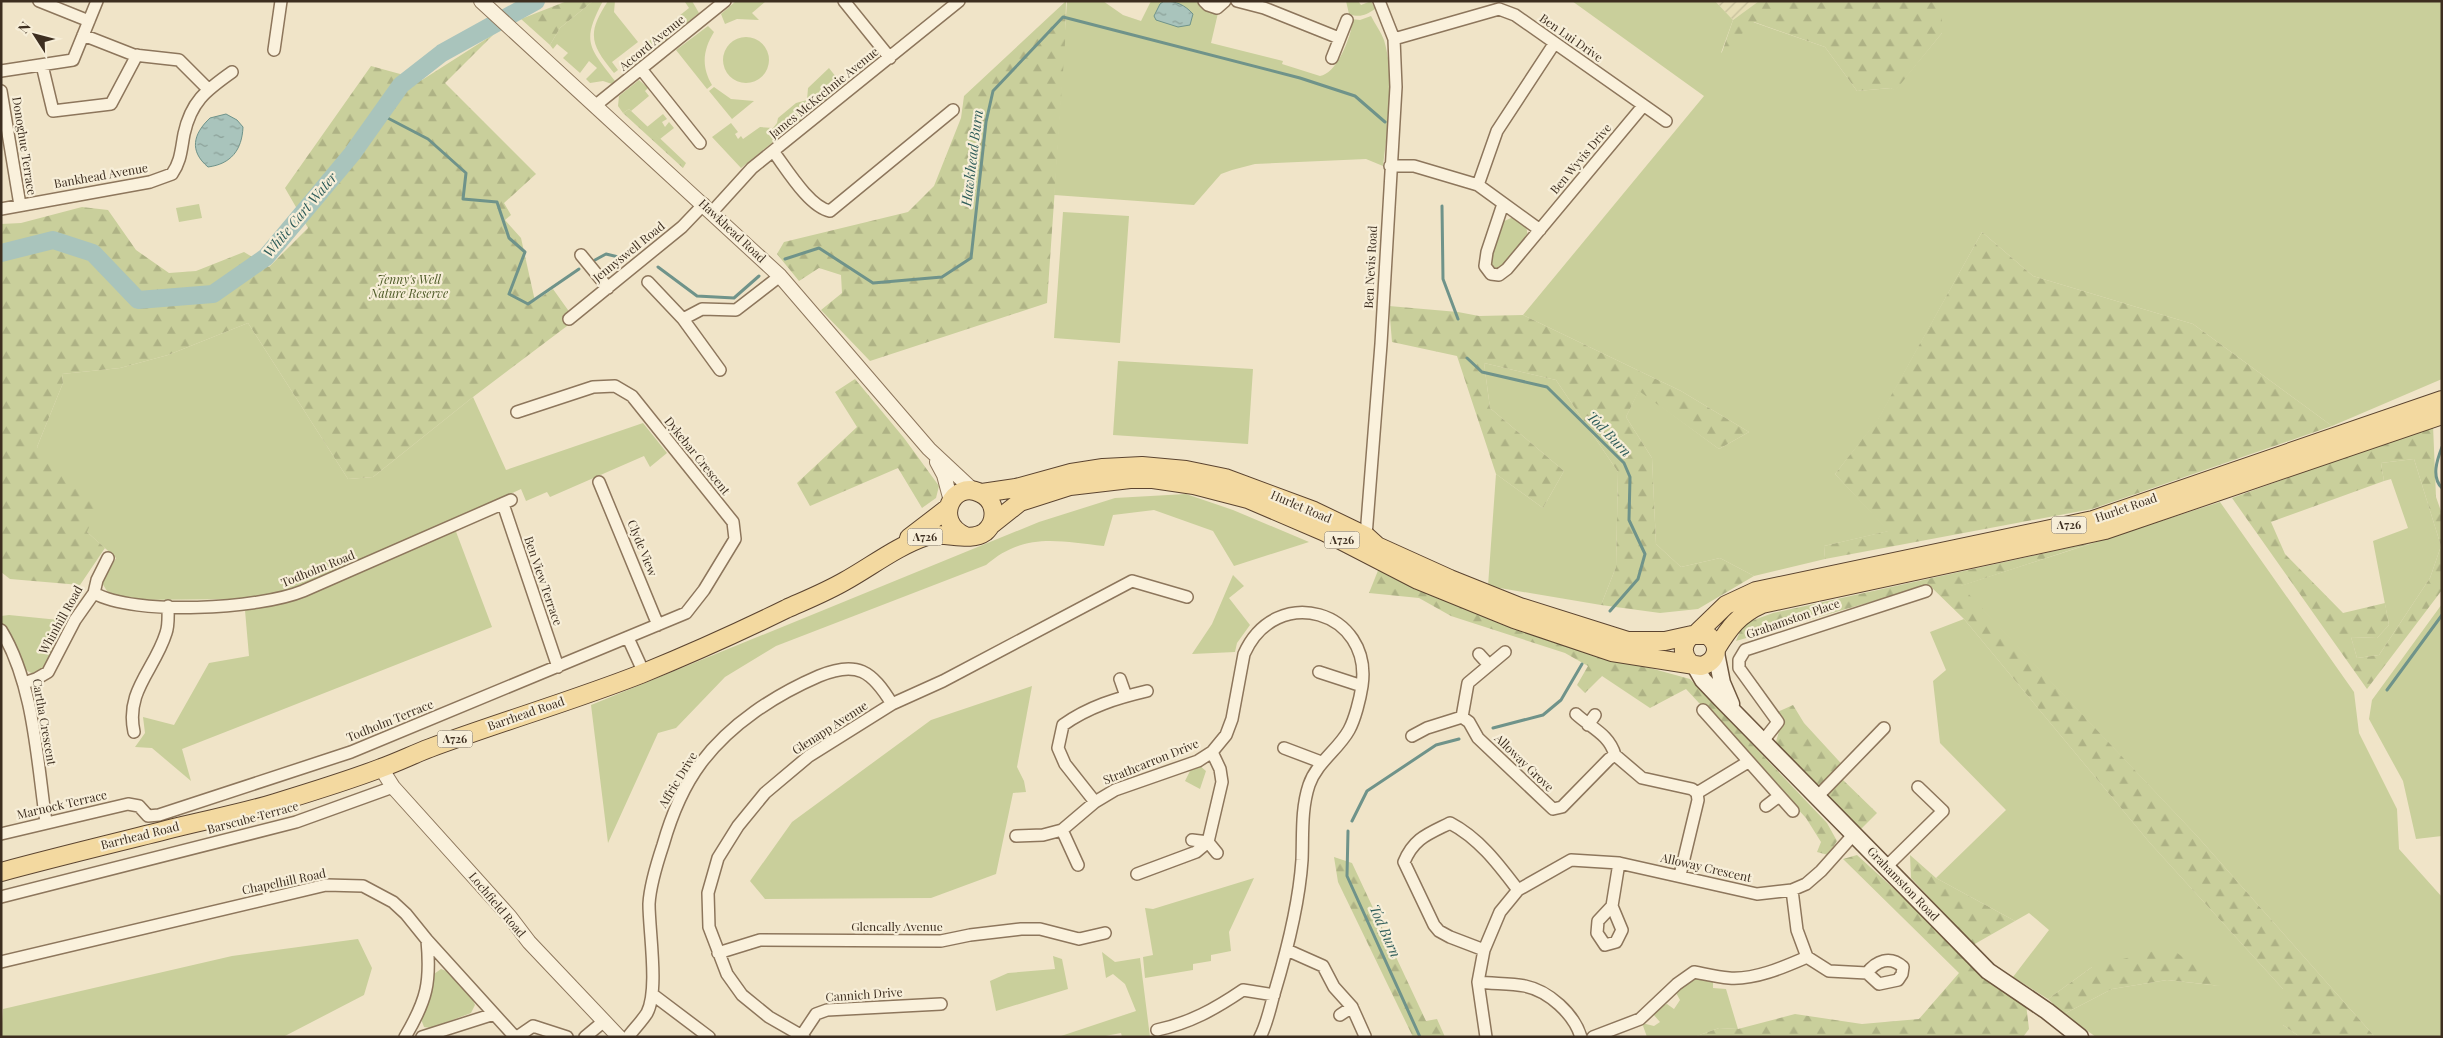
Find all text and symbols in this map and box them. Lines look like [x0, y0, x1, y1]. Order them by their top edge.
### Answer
north arrow [10, 10, 60, 60]
street label: Ben Lui Drive [1537, 10, 1606, 65]
street label: Accord Avenue [614, 11, 688, 74]
text: N [13, 17, 35, 37]
street label: James McKechnie Avenue [765, 43, 881, 142]
street label: Donoghue Terrace [9, 95, 41, 196]
water label: Hawkhead Burn [956, 109, 987, 208]
street label: Ben Wyvis Drive [1546, 120, 1614, 197]
street label: Bankhead Avenue [53, 159, 149, 191]
water label: White Cart Water [258, 167, 341, 261]
street label: Hawkhead Road [696, 195, 770, 266]
street label: Jennyswell Road [588, 217, 667, 286]
street label: Ben Nevis Road [1360, 225, 1380, 309]
park label: Jenny's Well Nature Reserve [369, 271, 448, 301]
water label: Tod Burn [1583, 407, 1636, 461]
street label: Dykebar Crescent [661, 413, 735, 498]
street label: Hurlet Road [1268, 486, 1334, 526]
street label: Hurlet Road [2092, 489, 2159, 525]
road number: A726 [2052, 516, 2086, 534]
street label: Clyde View [624, 517, 662, 579]
road number: A726 [908, 528, 942, 546]
road number: A726 [1324, 532, 1360, 548]
street label: Ben View Terrace [521, 534, 567, 627]
street label: Todholm Road [278, 546, 357, 590]
street label: Whinhill Road [34, 582, 86, 658]
street label: Grahamston Place [1744, 595, 1842, 642]
street label: Cartha Crescent [29, 677, 61, 767]
street label: Barrhead Road [485, 692, 566, 734]
street label: Todholm Terrace [344, 695, 435, 745]
street label: Glenapp Avenue [789, 697, 870, 758]
street label: Alloway Grove [1491, 729, 1558, 795]
road number: A726 [438, 731, 472, 748]
street label: Strathcarron Drive [1100, 735, 1201, 788]
street label: Affric Drive [654, 749, 700, 811]
street label: Marnock Terrace [15, 786, 108, 822]
street label: Barscube Terrace [205, 797, 300, 837]
street label: Barrhead Road [99, 818, 181, 853]
street label: Grahamston Road [1864, 843, 1943, 924]
street label: Alloway Crescent [1658, 849, 1754, 885]
street label: Chapelhill Road [240, 864, 327, 898]
street label: Lochfield Road [466, 868, 530, 940]
water label: Tod Burn [1365, 901, 1406, 960]
street label: Glencally Avenue [851, 918, 943, 934]
street label: Cannich Drive [825, 983, 903, 1005]

